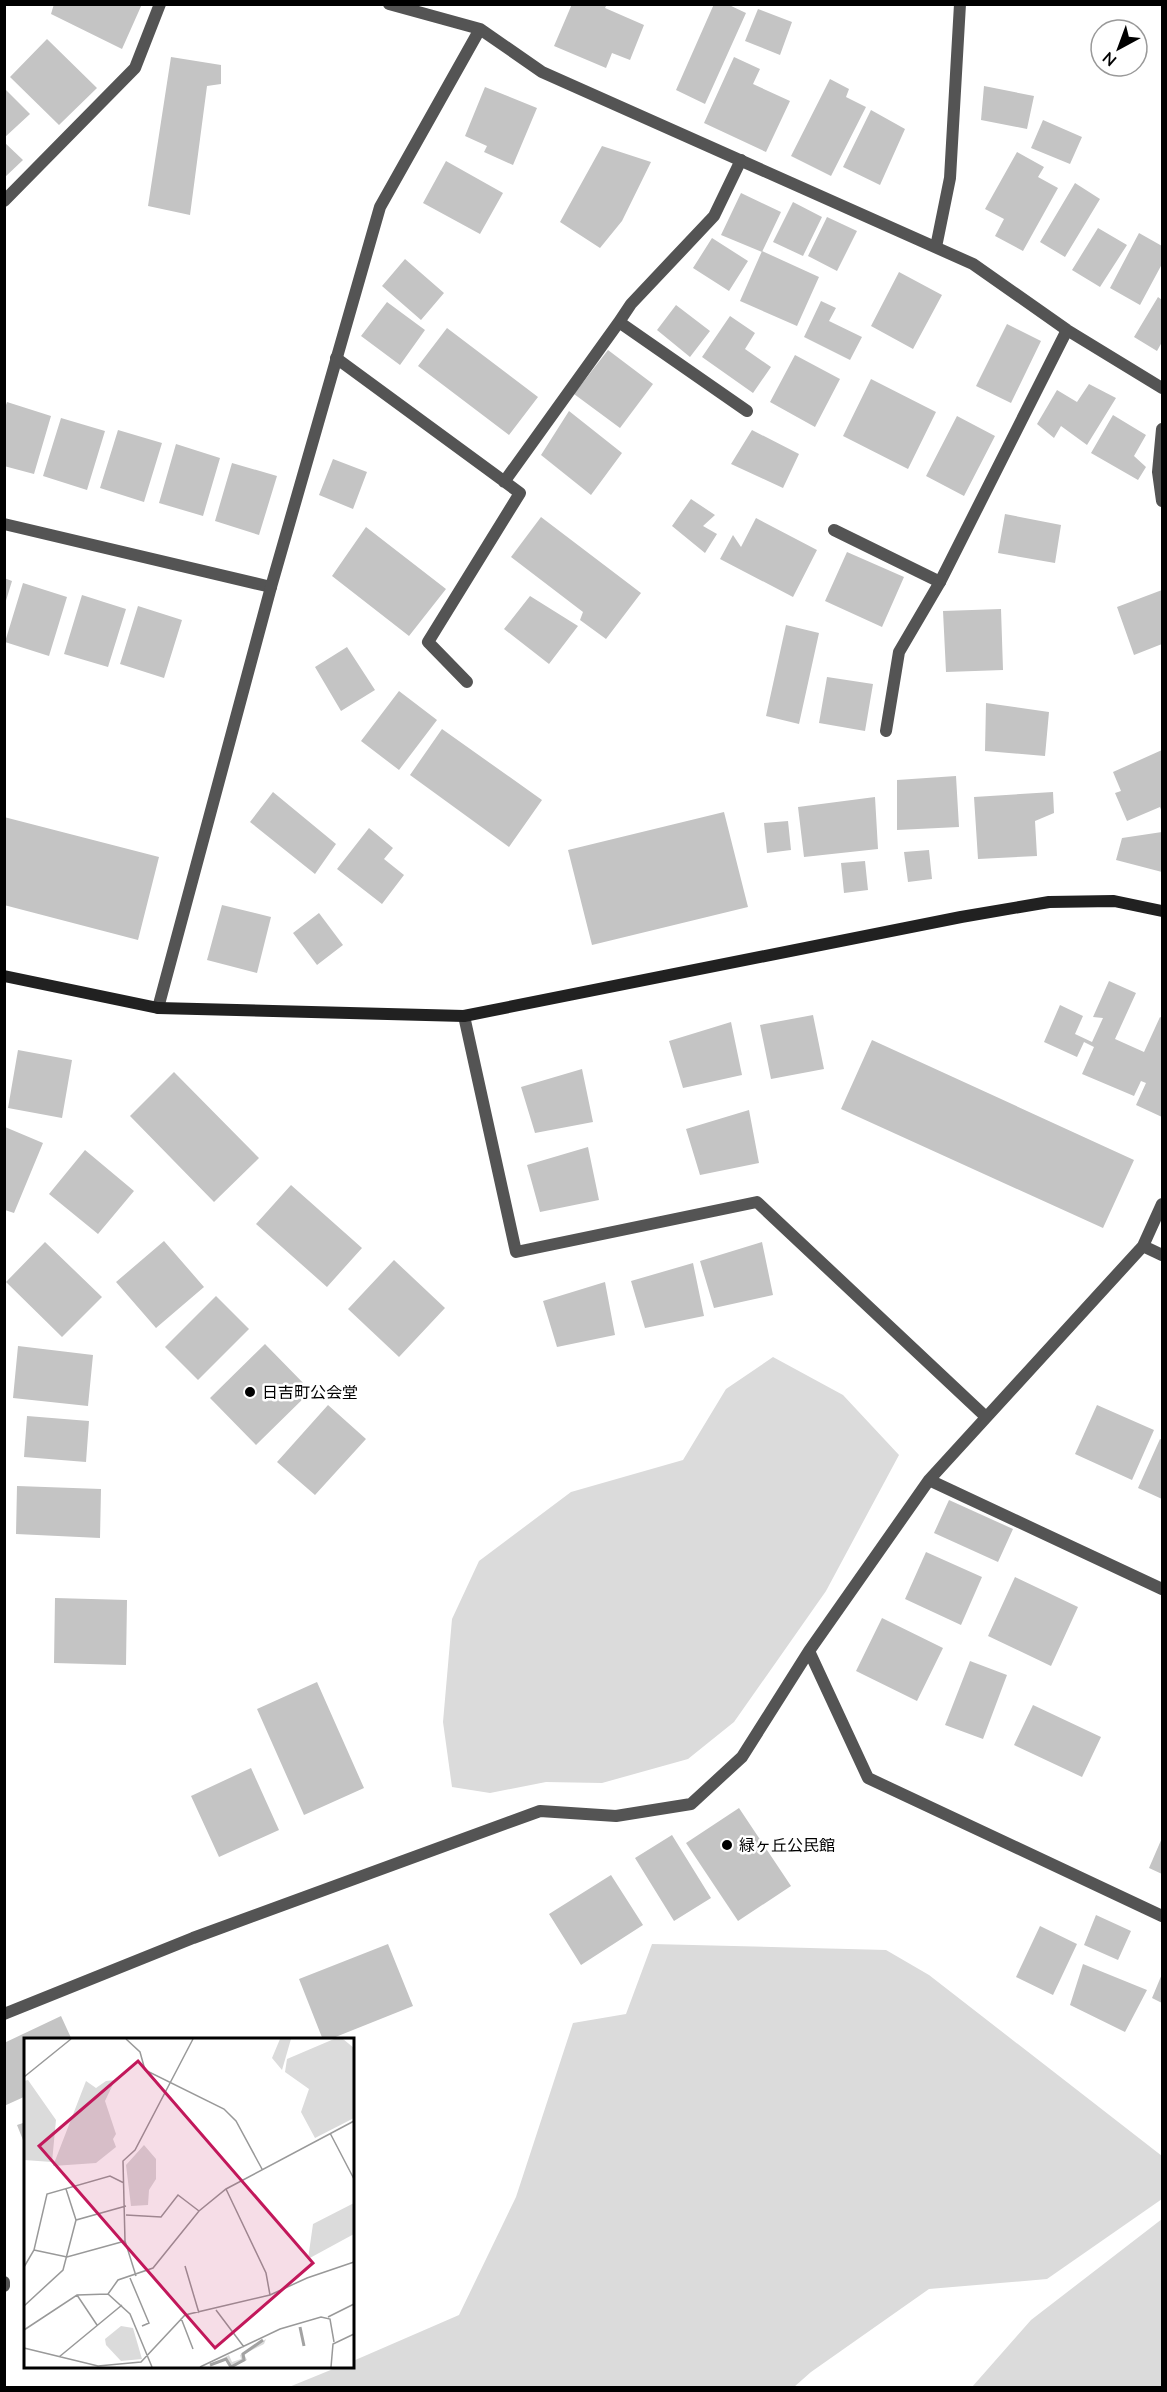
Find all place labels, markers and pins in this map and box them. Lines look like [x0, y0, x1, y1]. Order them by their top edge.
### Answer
place label: 日吉町公会堂 [262, 1382, 358, 1402]
marker: 日吉町公会堂 [243, 1385, 257, 1399]
place label: 緑ヶ丘公民館 [739, 1835, 835, 1855]
marker: 緑ヶ丘公民館 [720, 1838, 734, 1852]

